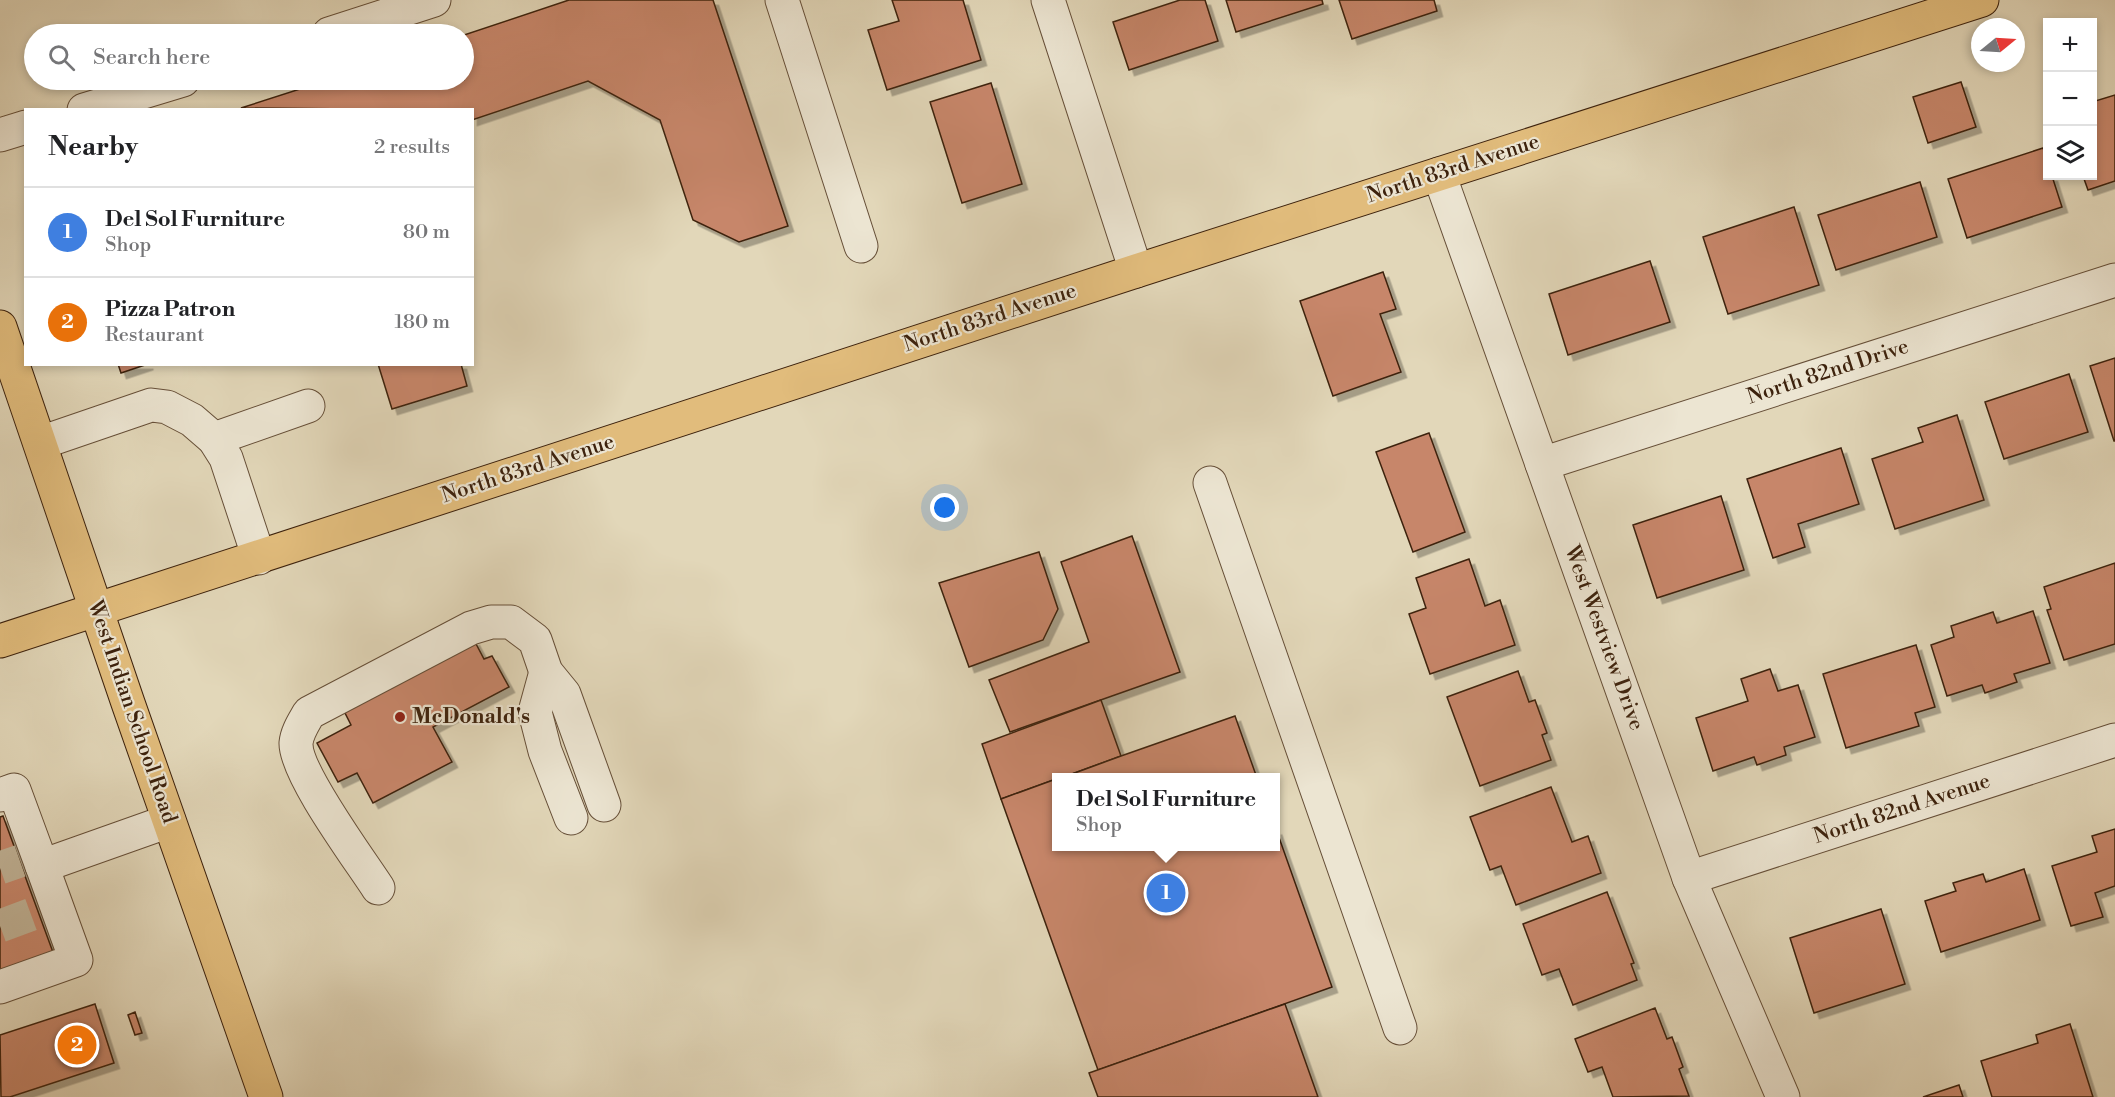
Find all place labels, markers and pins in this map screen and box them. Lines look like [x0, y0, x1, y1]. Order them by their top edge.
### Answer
place label: McDonald's [412, 704, 530, 730]
marker: McDonald's [393, 710, 407, 724]
pin: 1 [1146, 870, 1186, 916]
pin: 2 [58, 1022, 97, 1068]

